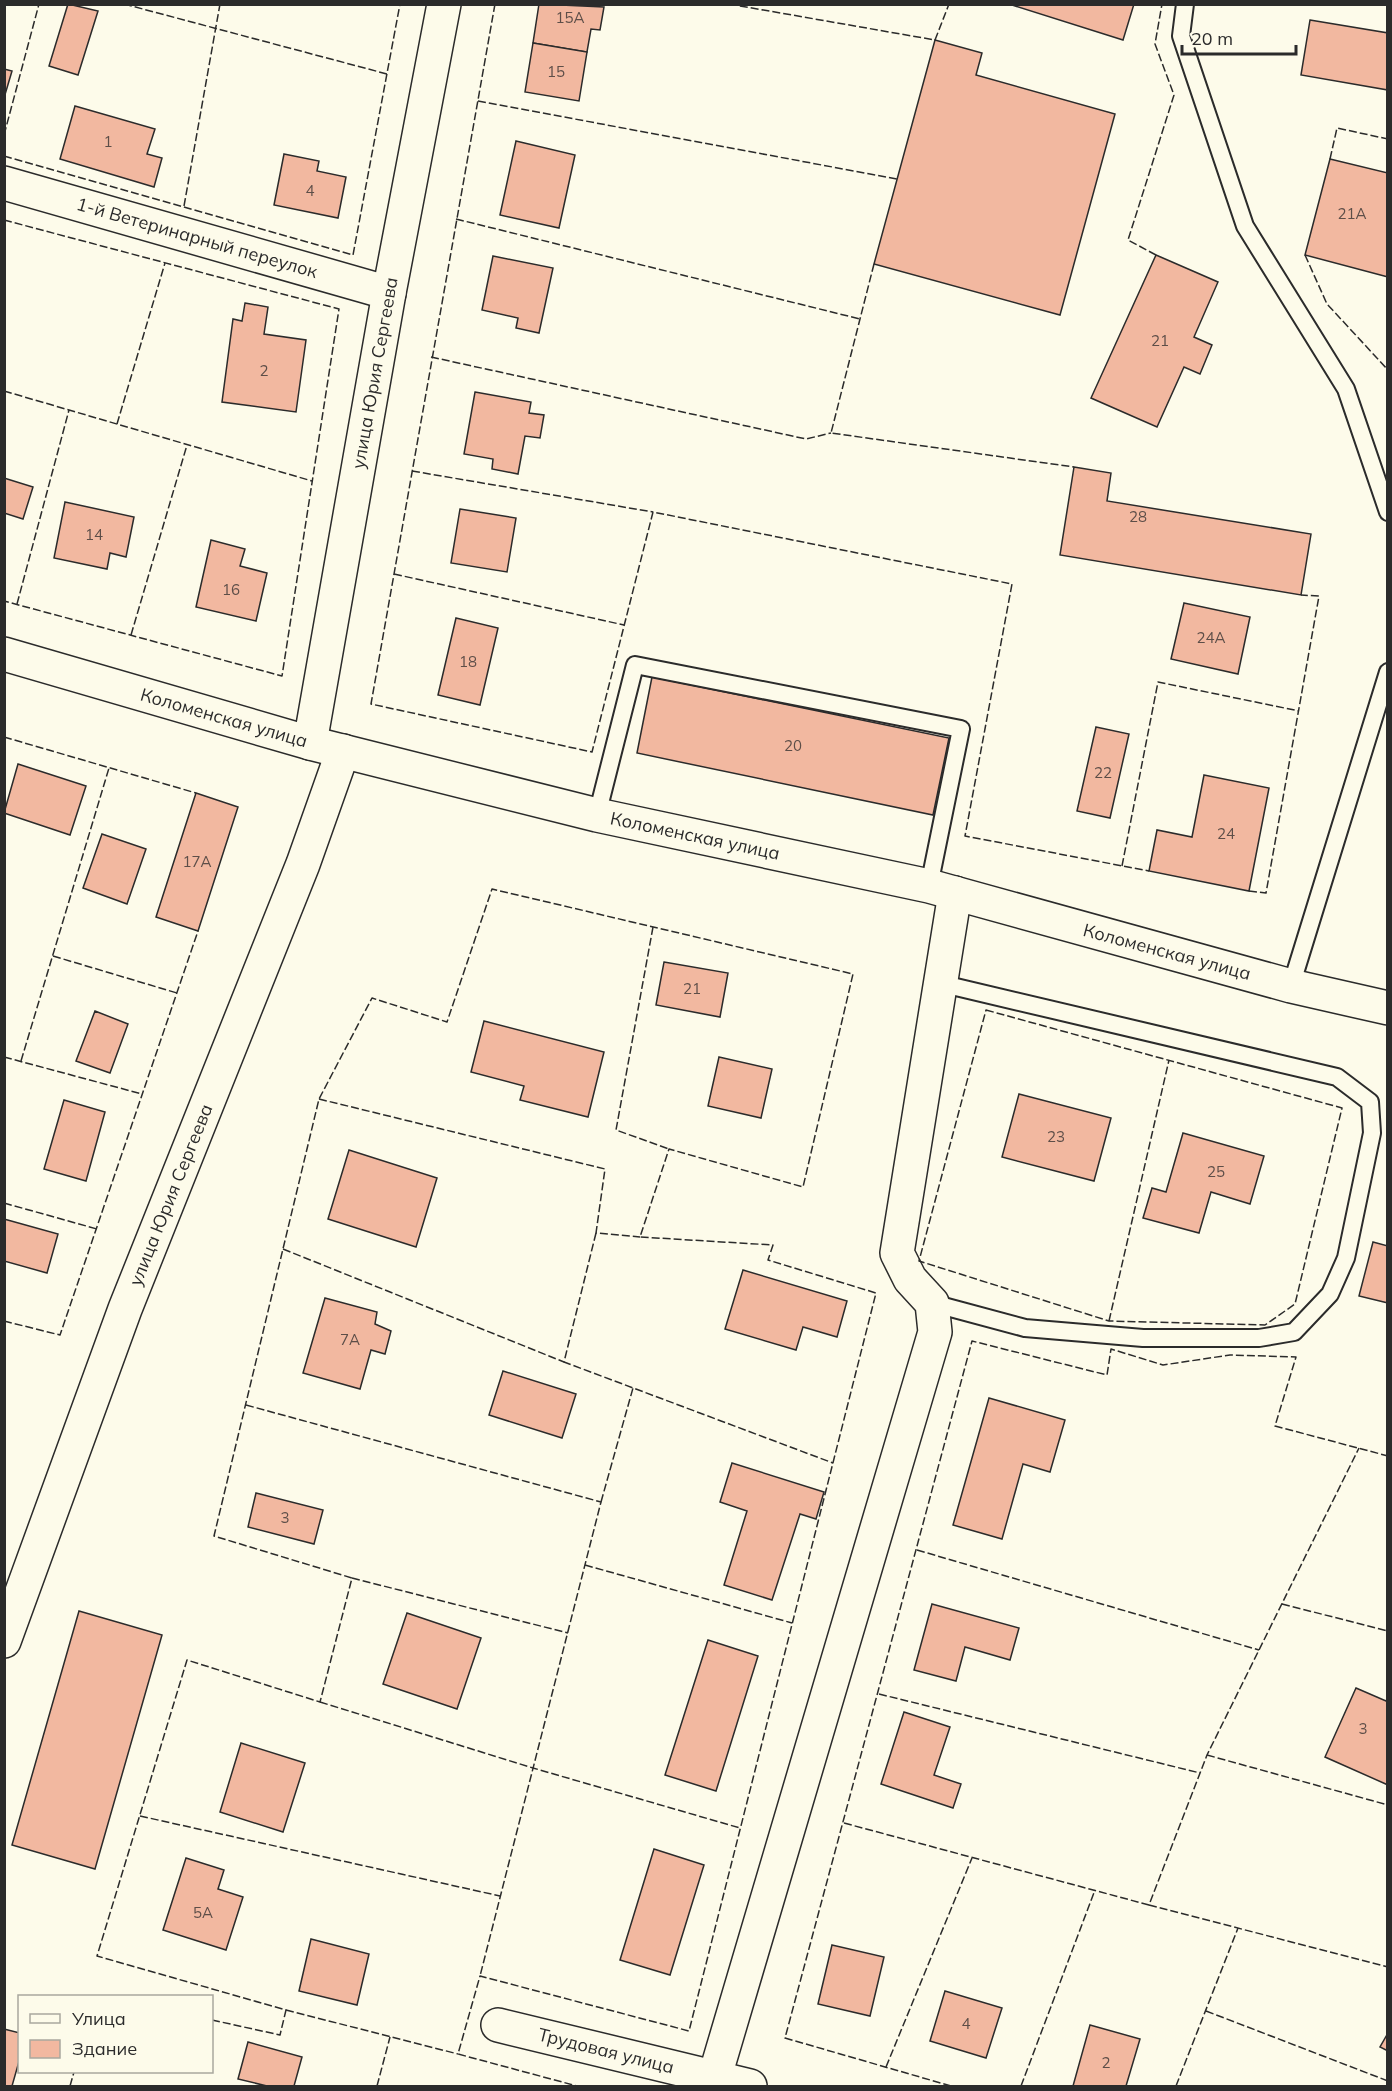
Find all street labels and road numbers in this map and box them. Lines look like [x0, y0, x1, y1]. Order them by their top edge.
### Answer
street label: 1-й Ветеринарный переулок [74, 192, 321, 283]
street label: улица Юрия Сергеева [346, 275, 403, 471]
street label: Коломенская улица [138, 683, 310, 752]
street label: Коломенская улица [608, 806, 782, 865]
street label: Коломенская улица [1081, 918, 1253, 985]
street label: улица Юрия Сергеева [123, 1100, 218, 1289]
street label: Трудовая улица [536, 2023, 677, 2079]

